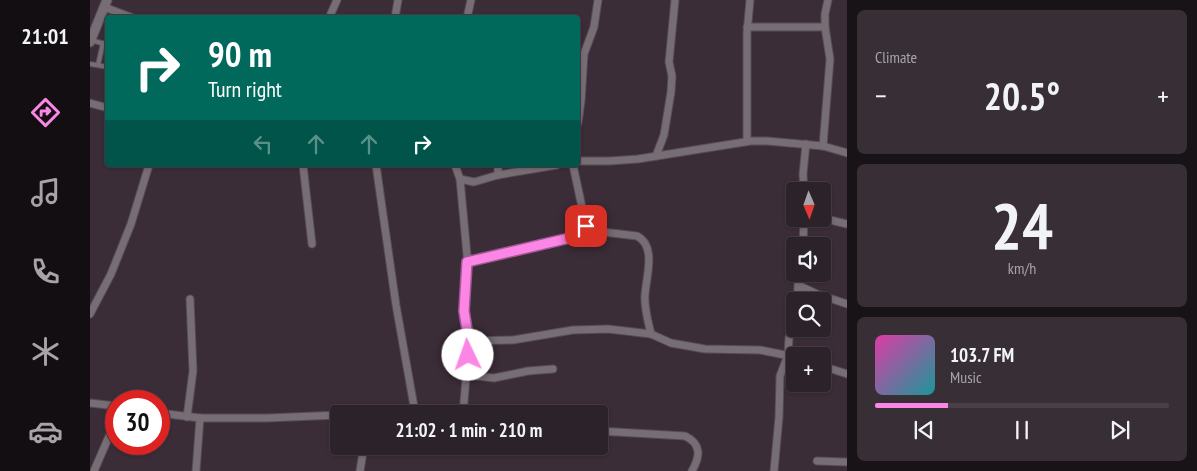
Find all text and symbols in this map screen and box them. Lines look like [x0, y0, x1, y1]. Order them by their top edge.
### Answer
text: 21:01 [21, 22, 69, 50]
text: 90 m [208, 31, 272, 77]
icon: right [125, 35, 190, 100]
text: Climate [875, 47, 917, 67]
text: 20.5° [984, 71, 1060, 120]
text: Turn right [208, 75, 282, 103]
text: − [875, 77, 887, 114]
text: + [1157, 77, 1169, 114]
icon: directions [28, 95, 63, 130]
icon: left [249, 130, 277, 158]
icon: ahead [302, 130, 330, 158]
icon: ahead [355, 130, 383, 158]
icon: right [408, 130, 436, 158]
icon: music [28, 175, 63, 210]
north arrow [786, 182, 831, 228]
map controls [786, 182, 831, 392]
text: 24 [991, 183, 1053, 267]
pin [565, 205, 607, 247]
icon: arrive [572, 212, 600, 240]
button: sound [786, 237, 831, 282]
icon: phone [28, 254, 63, 289]
text: km/h [1008, 258, 1036, 278]
button: search [786, 292, 831, 337]
position arrow [441, 328, 493, 380]
icon: climate [28, 334, 63, 369]
text: 103.7 FM [950, 343, 1014, 367]
button: + [786, 347, 831, 392]
text: Music [950, 367, 982, 387]
speed limit sign: 30 [105, 390, 170, 455]
icon: car [28, 414, 63, 449]
icon: previous [910, 416, 938, 444]
icon: pause [1008, 416, 1036, 444]
icon: next [1106, 416, 1134, 444]
text: 21:02 · 1 min · 210 m [396, 418, 542, 442]

